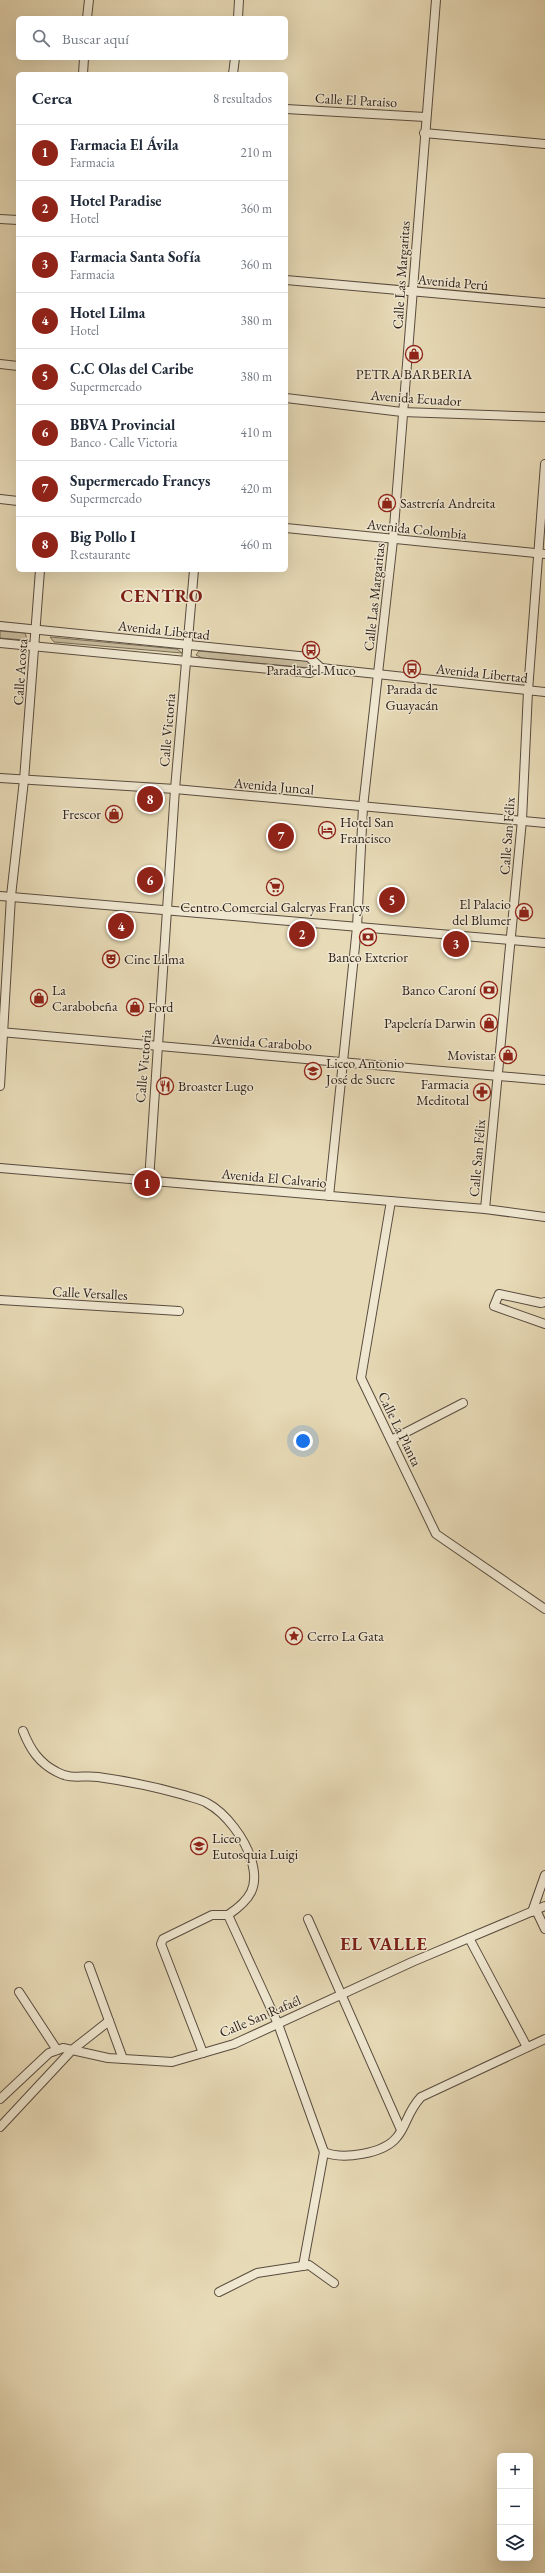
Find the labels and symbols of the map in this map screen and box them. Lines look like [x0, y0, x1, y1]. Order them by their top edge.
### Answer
street label: Calle El Paraiso [314, 89, 398, 111]
street label: Calle Las Margaritas [388, 220, 414, 330]
street label: Avenida Perú [416, 270, 490, 294]
shop icon: PETRA BARBERIA [404, 344, 424, 364]
place label: PETRA BARBERIA [356, 365, 473, 383]
street label: Avenida Ecuador [369, 386, 462, 410]
shop icon: Sastrería Andreita [377, 493, 397, 513]
place label: Sastrería Andreita [400, 494, 496, 512]
street label: Avenida Colombia [365, 515, 468, 543]
street label: Calle Las Margaritas [359, 542, 389, 652]
district label: CENTRO [120, 584, 204, 607]
street label: Avenida Libertad [116, 616, 212, 644]
street label: Calle Acosta [9, 638, 31, 706]
bus stop icon: Parada del Muco [301, 640, 321, 660]
bus stop icon: Parada de Guayacán [402, 659, 422, 679]
street label: Avenida Libertad [434, 659, 530, 687]
place label: Parada del Muco [266, 661, 356, 679]
place label: Parada de Guayacán [385, 680, 439, 714]
street label: Calle Victoria [155, 692, 179, 768]
street label: Avenida Juncal [232, 773, 315, 799]
pin: 8 [137, 784, 163, 814]
street label: Calle San Félix [495, 797, 519, 875]
shop icon: Frescor [104, 804, 124, 824]
place label: Frescor [62, 805, 101, 823]
place label: Hotel San Francisco [340, 813, 394, 847]
hotel icon: Hotel San Francisco [317, 820, 337, 840]
pin: 7 [268, 821, 294, 851]
pin: 6 [137, 865, 163, 895]
supermarket icon: Centro Comercial Galeryas Francys [265, 877, 285, 897]
pin: 5 [379, 885, 405, 915]
place label: El Palacio del Blumer [452, 895, 511, 929]
place label: Centro Comercial Galeryas Francys [180, 898, 370, 916]
shop icon: El Palacio del Blumer [514, 902, 534, 922]
pin: 4 [108, 911, 134, 941]
pin: 2 [289, 919, 315, 949]
bank icon: Banco Exterior [358, 927, 378, 947]
pin: 3 [443, 929, 469, 959]
place label: Banco Exterior [328, 948, 408, 966]
theatre icon: Cine Lilma [101, 949, 121, 969]
place label: Cine Lilma [124, 950, 185, 968]
bank icon: Banco Caroní [479, 980, 499, 1000]
place label: La Carabobeña [52, 981, 118, 1015]
place label: Banco Caroní [402, 981, 477, 999]
shop icon: La Carabobeña [29, 988, 49, 1008]
shop icon: Ford [125, 997, 145, 1017]
place label: Ford [148, 998, 174, 1016]
shop icon: Papelería Darwin [479, 1013, 499, 1033]
place label: Papelería Darwin [384, 1014, 477, 1032]
street label: Calle Victoria [131, 1028, 155, 1104]
street label: Avenida Carabobo [210, 1029, 313, 1054]
shop icon: Movistar [498, 1045, 518, 1065]
place label: Movistar [447, 1046, 495, 1064]
place label: Liceo Antonio José de Sucre [325, 1054, 404, 1088]
school or university icon: Liceo Antonio José de Sucre [303, 1061, 323, 1081]
place label: Farmacia Meditotal [416, 1075, 470, 1109]
restaurant icon: Broaster Lugo [155, 1076, 175, 1096]
place label: Broaster Lugo [178, 1077, 254, 1095]
pharmacy icon: Farmacia Meditotal [472, 1082, 492, 1102]
street label: Calle San Félix [465, 1118, 489, 1198]
street label: Avenida El Calvario [220, 1164, 328, 1192]
pin: 1 [134, 1168, 160, 1198]
street label: Calle Versalles [52, 1282, 129, 1304]
street label: Calle La Planta [374, 1389, 426, 1470]
your location [293, 1431, 313, 1451]
place icon: Cerro La Gata [284, 1626, 304, 1646]
place label: Cerro La Gata [307, 1627, 384, 1645]
place label: Liceo Eutosquia Luigi [212, 1829, 299, 1863]
school or university icon: Liceo Eutosquia Luigi [189, 1836, 209, 1856]
district label: EL VALLE [340, 1932, 428, 1955]
street label: Calle San Rafaél [216, 1990, 304, 2041]

